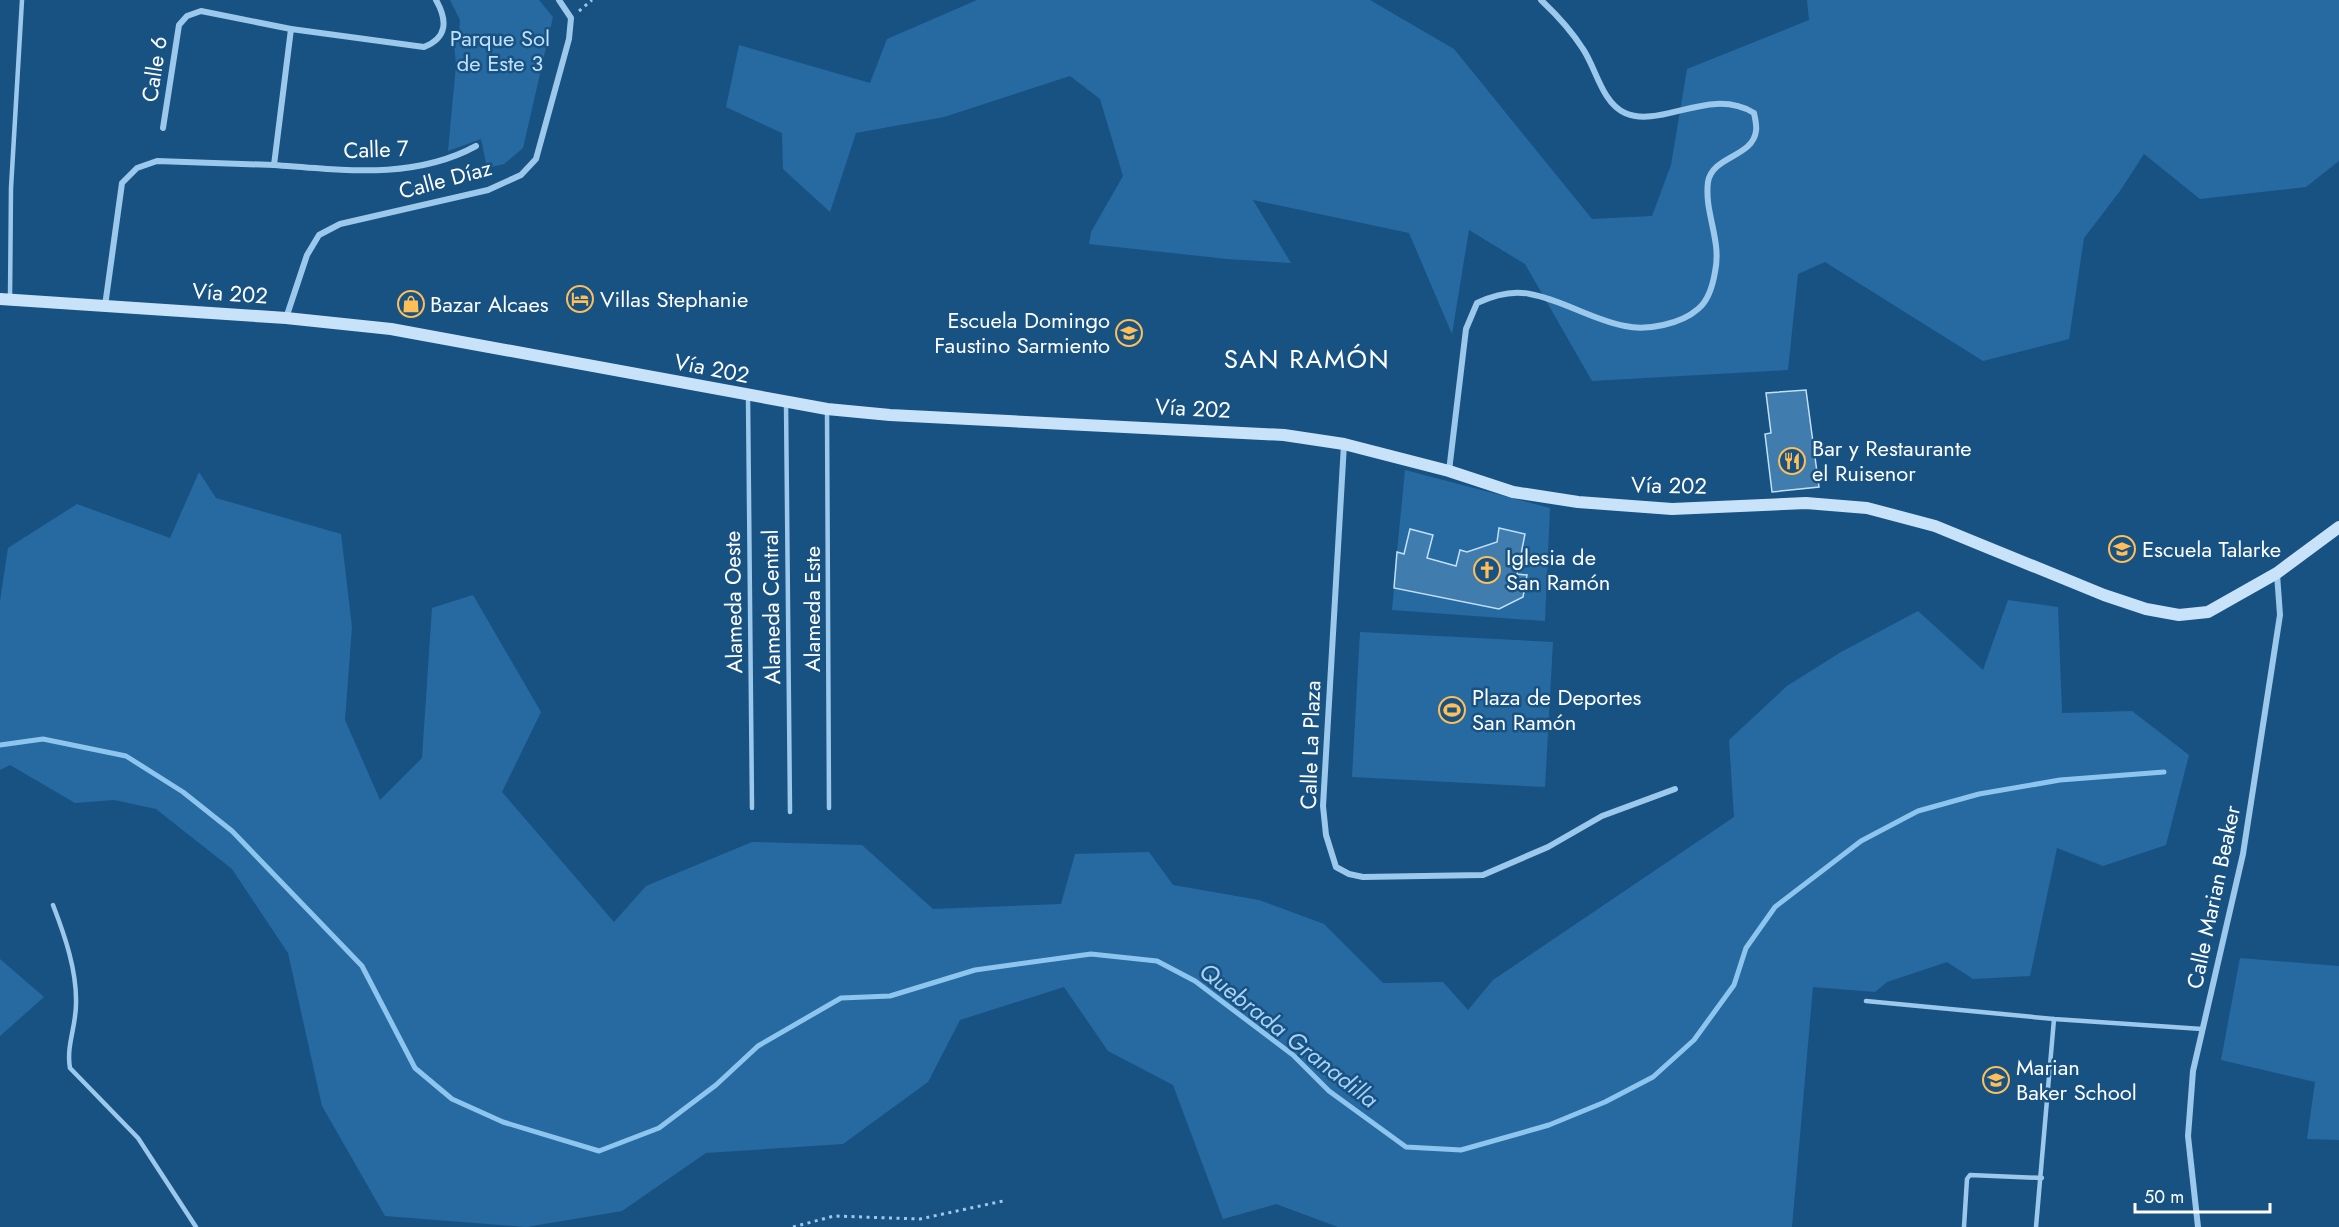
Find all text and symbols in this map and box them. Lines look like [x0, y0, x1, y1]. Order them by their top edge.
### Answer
park label: Parque Sol de Este 3 [450, 22, 550, 79]
street label: Calle 6 [133, 34, 175, 104]
street label: Calle 7 [343, 132, 410, 166]
street label: Calle Díaz [395, 151, 495, 207]
street label: Vía 202 [191, 274, 269, 312]
place label: Villas Stephanie [600, 283, 748, 315]
hotel icon: Villas Stephanie [565, 284, 595, 314]
place label: Bazar Alcaes [430, 288, 549, 320]
shop icon: Bazar Alcaes [396, 289, 426, 319]
place label: Escuela Domingo Faustino Sarmiento [934, 304, 1110, 361]
school or university icon: Escuela Domingo Faustino Sarmiento [1114, 318, 1144, 348]
district label: SAN RAMÓN [1224, 340, 1390, 378]
street label: Vía 202 [672, 345, 752, 391]
street label: Vía 202 [1154, 390, 1232, 426]
place label: Bar y Restaurante el Ruisenor [1812, 432, 1972, 489]
restaurant icon: Bar y Restaurante el Ruisenor [1777, 446, 1807, 476]
street label: Vía 202 [1631, 468, 1707, 502]
street label: Alameda Central [754, 529, 788, 685]
street label: Alameda Oeste [716, 530, 750, 674]
place label: Escuela Talarke [2142, 533, 2281, 565]
school or university icon: Escuela Talarke [2107, 534, 2137, 564]
place label: Iglesia de San Ramón [1506, 541, 1610, 598]
street label: Alameda Este [796, 546, 828, 672]
church icon: Iglesia de San Ramón [1472, 555, 1502, 585]
street label: Calle La Plaza [1292, 680, 1328, 810]
place label: Plaza de Deportes San Ramón [1472, 681, 1641, 738]
sports icon: Plaza de Deportes San Ramón [1437, 695, 1467, 725]
street label: Calle Marian Beaker [2178, 802, 2248, 992]
water label: Quebrada Granadilla [1192, 954, 1386, 1116]
place label: Marian Baker School [2016, 1051, 2137, 1108]
school or university icon: Marian Baker School [1981, 1065, 2011, 1095]
scale bar [2135, 1176, 2270, 1214]
text: 50 m [2144, 1184, 2184, 1210]

